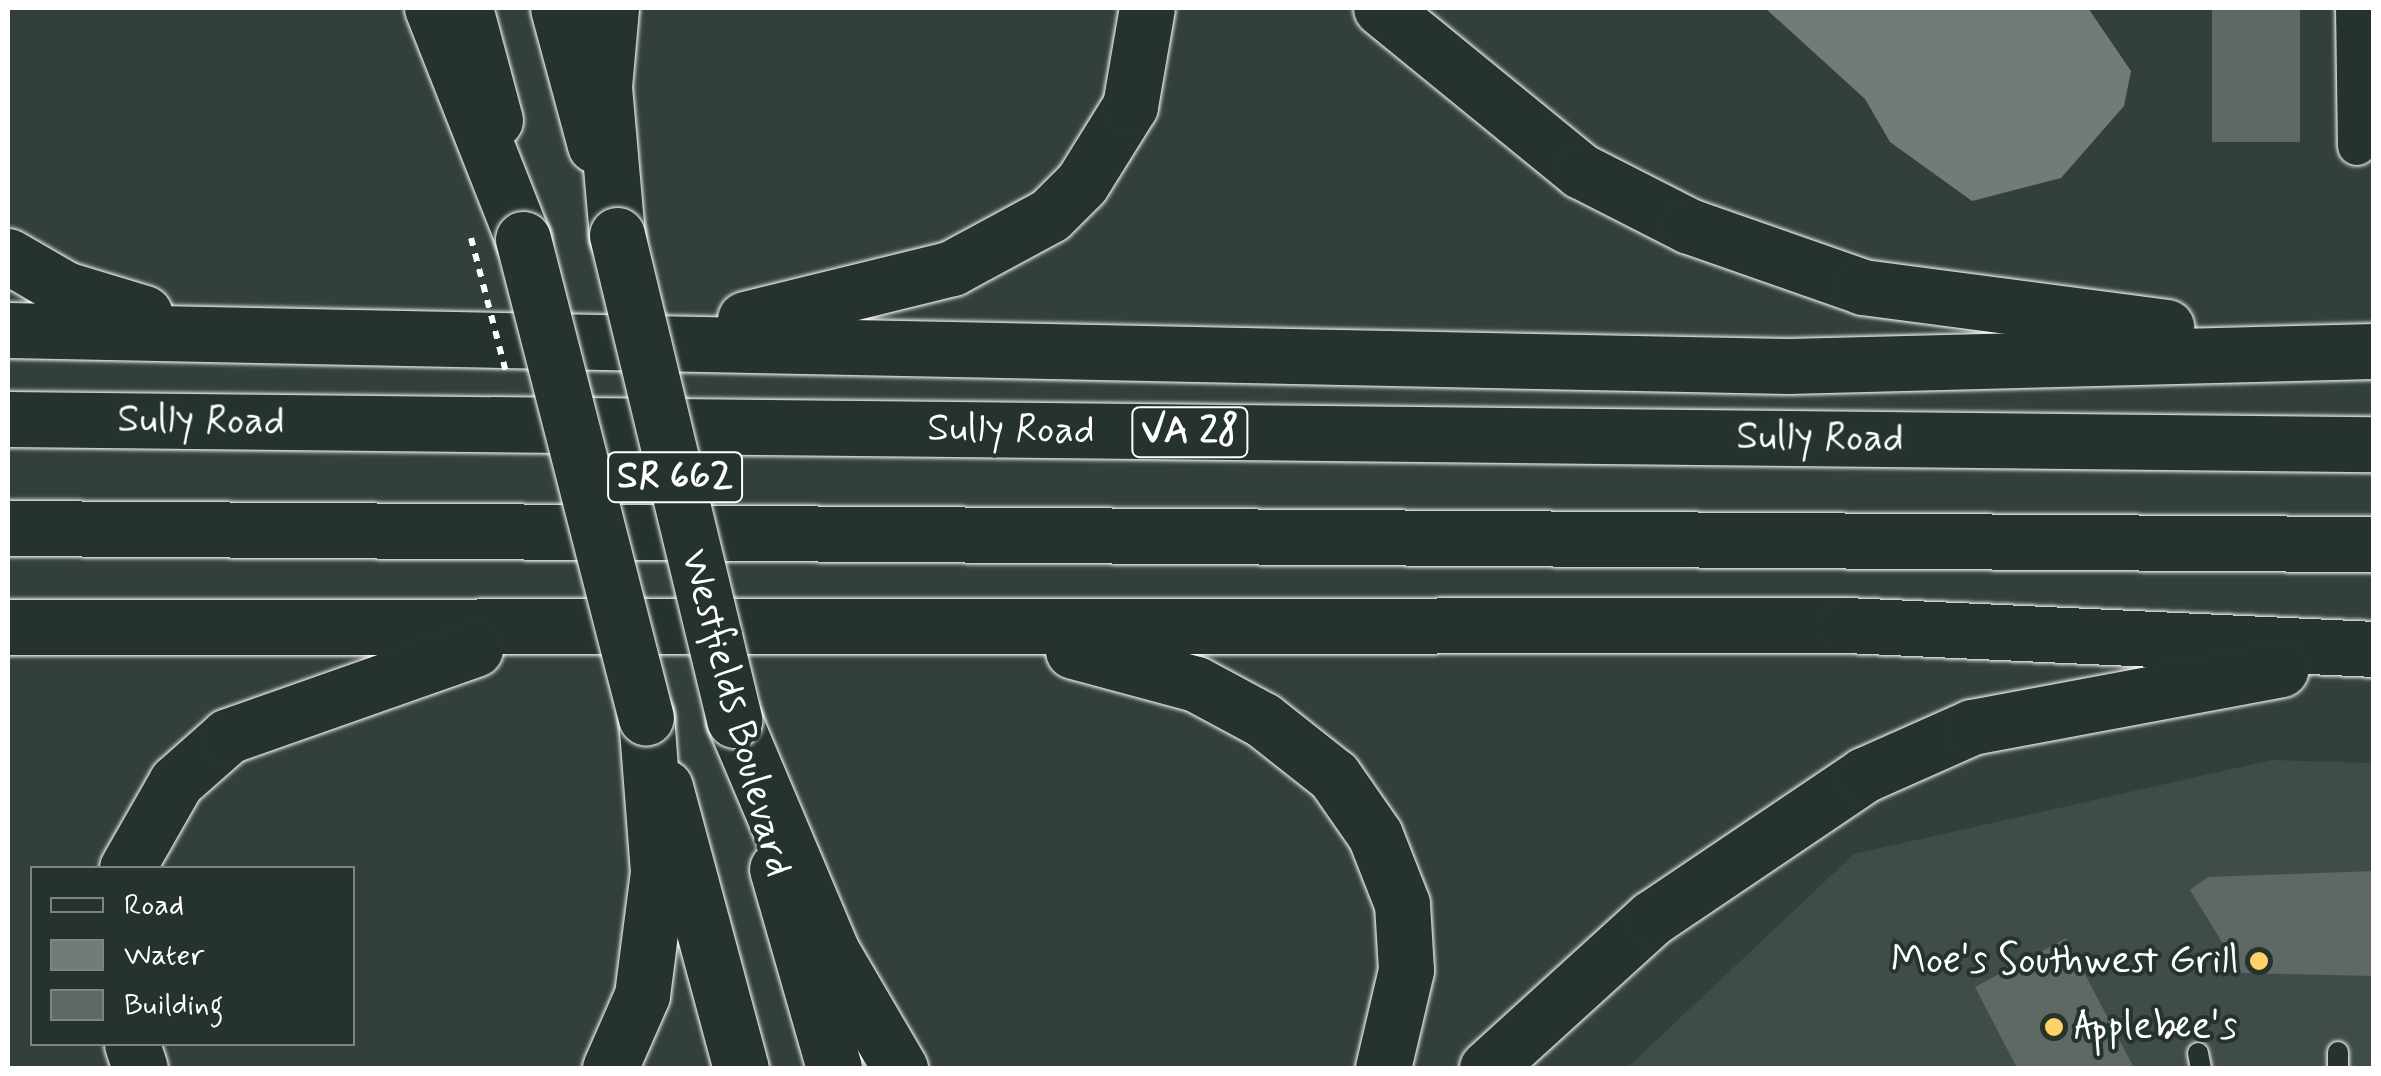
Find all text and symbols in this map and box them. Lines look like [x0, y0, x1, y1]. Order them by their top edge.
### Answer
street label: Sully Road [117, 396, 285, 446]
road number: VA 28 [1130, 399, 1250, 465]
street label: Sully Road [927, 405, 1095, 455]
street label: Sully Road [1736, 413, 1904, 463]
road number: SR 662 [605, 444, 745, 510]
street label: Westfields Boulevard [669, 544, 803, 882]
legend [30, 866, 355, 1046]
text: Road [124, 886, 184, 925]
text: Water [124, 936, 204, 975]
place label: Moe's Southwest Grill [1889, 937, 2239, 985]
marker: Moe's Southwest Grill [2248, 950, 2270, 972]
text: Building [124, 986, 223, 1025]
place label: Applebee's [2074, 1003, 2237, 1051]
marker: Applebee's [2043, 1016, 2065, 1038]

